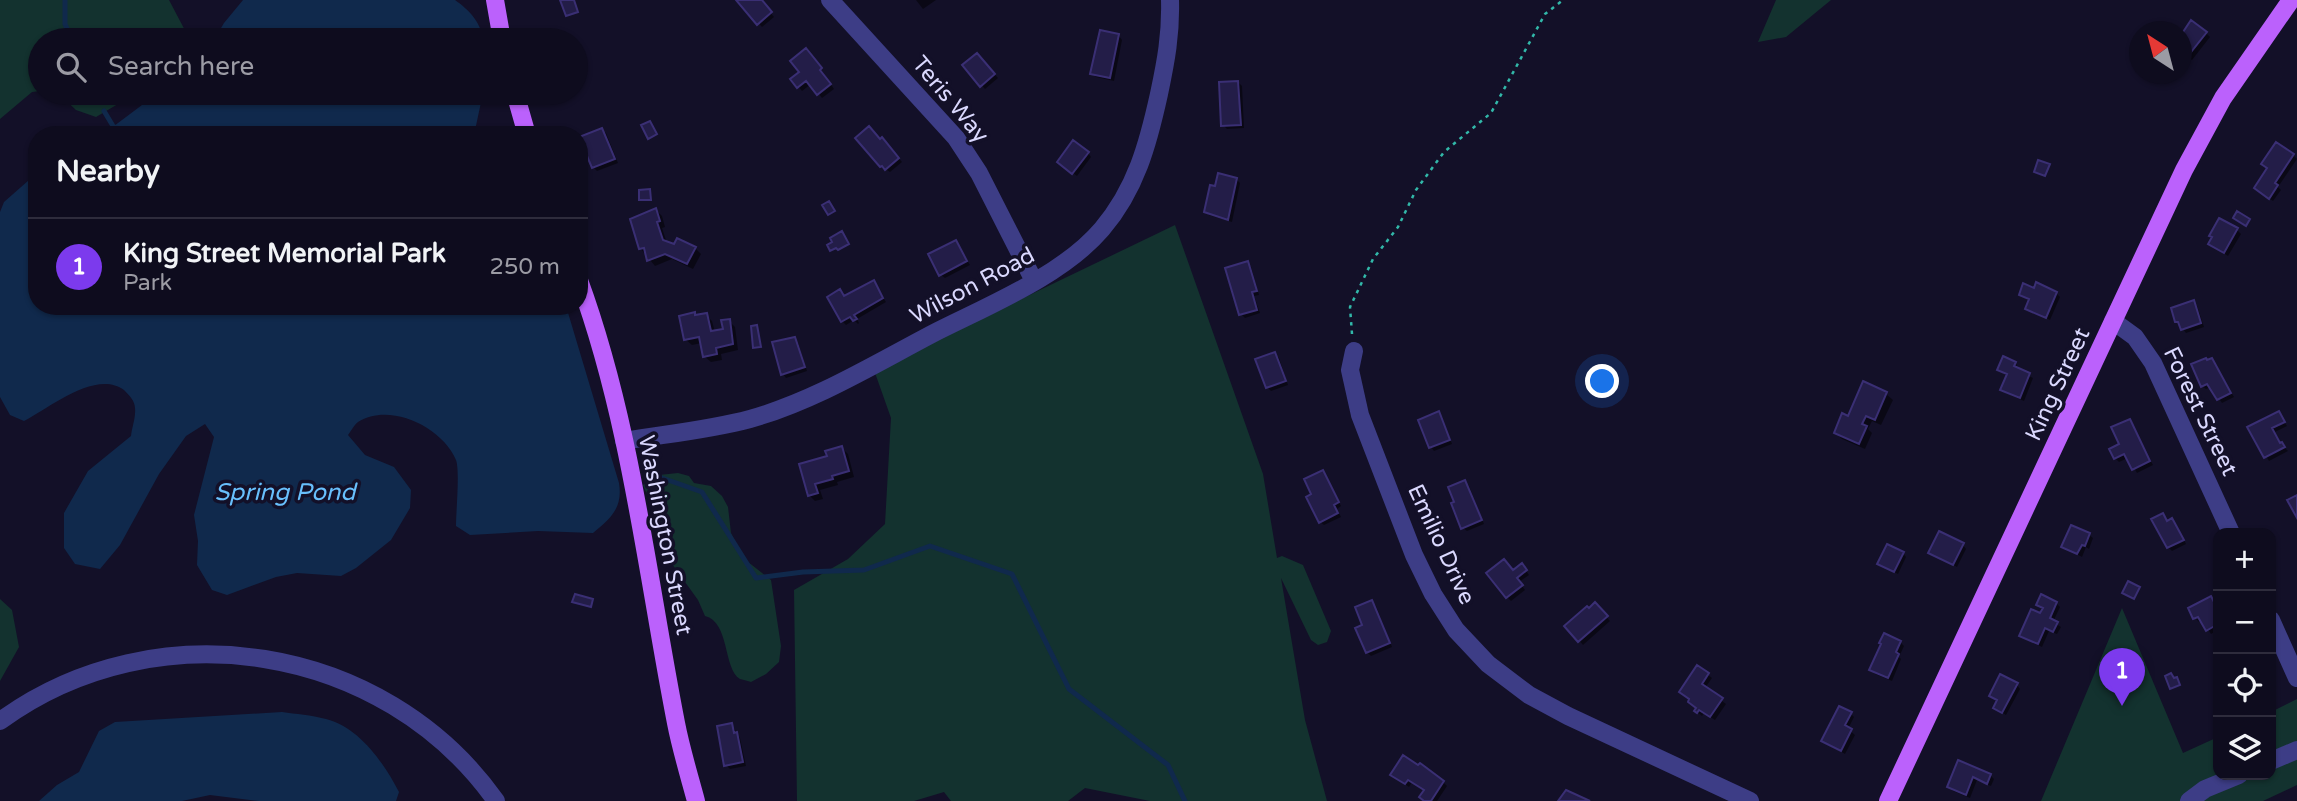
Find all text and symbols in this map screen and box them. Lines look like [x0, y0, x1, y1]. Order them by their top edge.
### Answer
north arrow [2129, 21, 2192, 84]
search box [28, 28, 588, 105]
icon: search [52, 48, 90, 86]
text: Search here [108, 51, 254, 82]
street label: Teris Way [906, 51, 995, 149]
text: Nearby [56, 153, 160, 190]
text: King Street Memorial Park [123, 238, 446, 269]
street label: Wilson Road [905, 241, 1040, 330]
text: 1 [72, 253, 86, 281]
text: 250 m [490, 253, 560, 281]
text: Park [123, 269, 172, 297]
street label: King Street [2020, 323, 2096, 445]
street label: Forest Street [2157, 342, 2243, 481]
your location [1585, 364, 1619, 398]
street label: Washington Street [632, 433, 698, 638]
water label: Spring Pond [214, 478, 358, 507]
street label: Emilio Drive [1401, 480, 1481, 609]
map controls [2213, 528, 2276, 780]
button: + [2213, 528, 2276, 591]
button: − [2213, 591, 2276, 654]
pin: 1 [2099, 648, 2145, 706]
button: locate [2213, 654, 2276, 717]
button: layers [2213, 717, 2276, 780]

